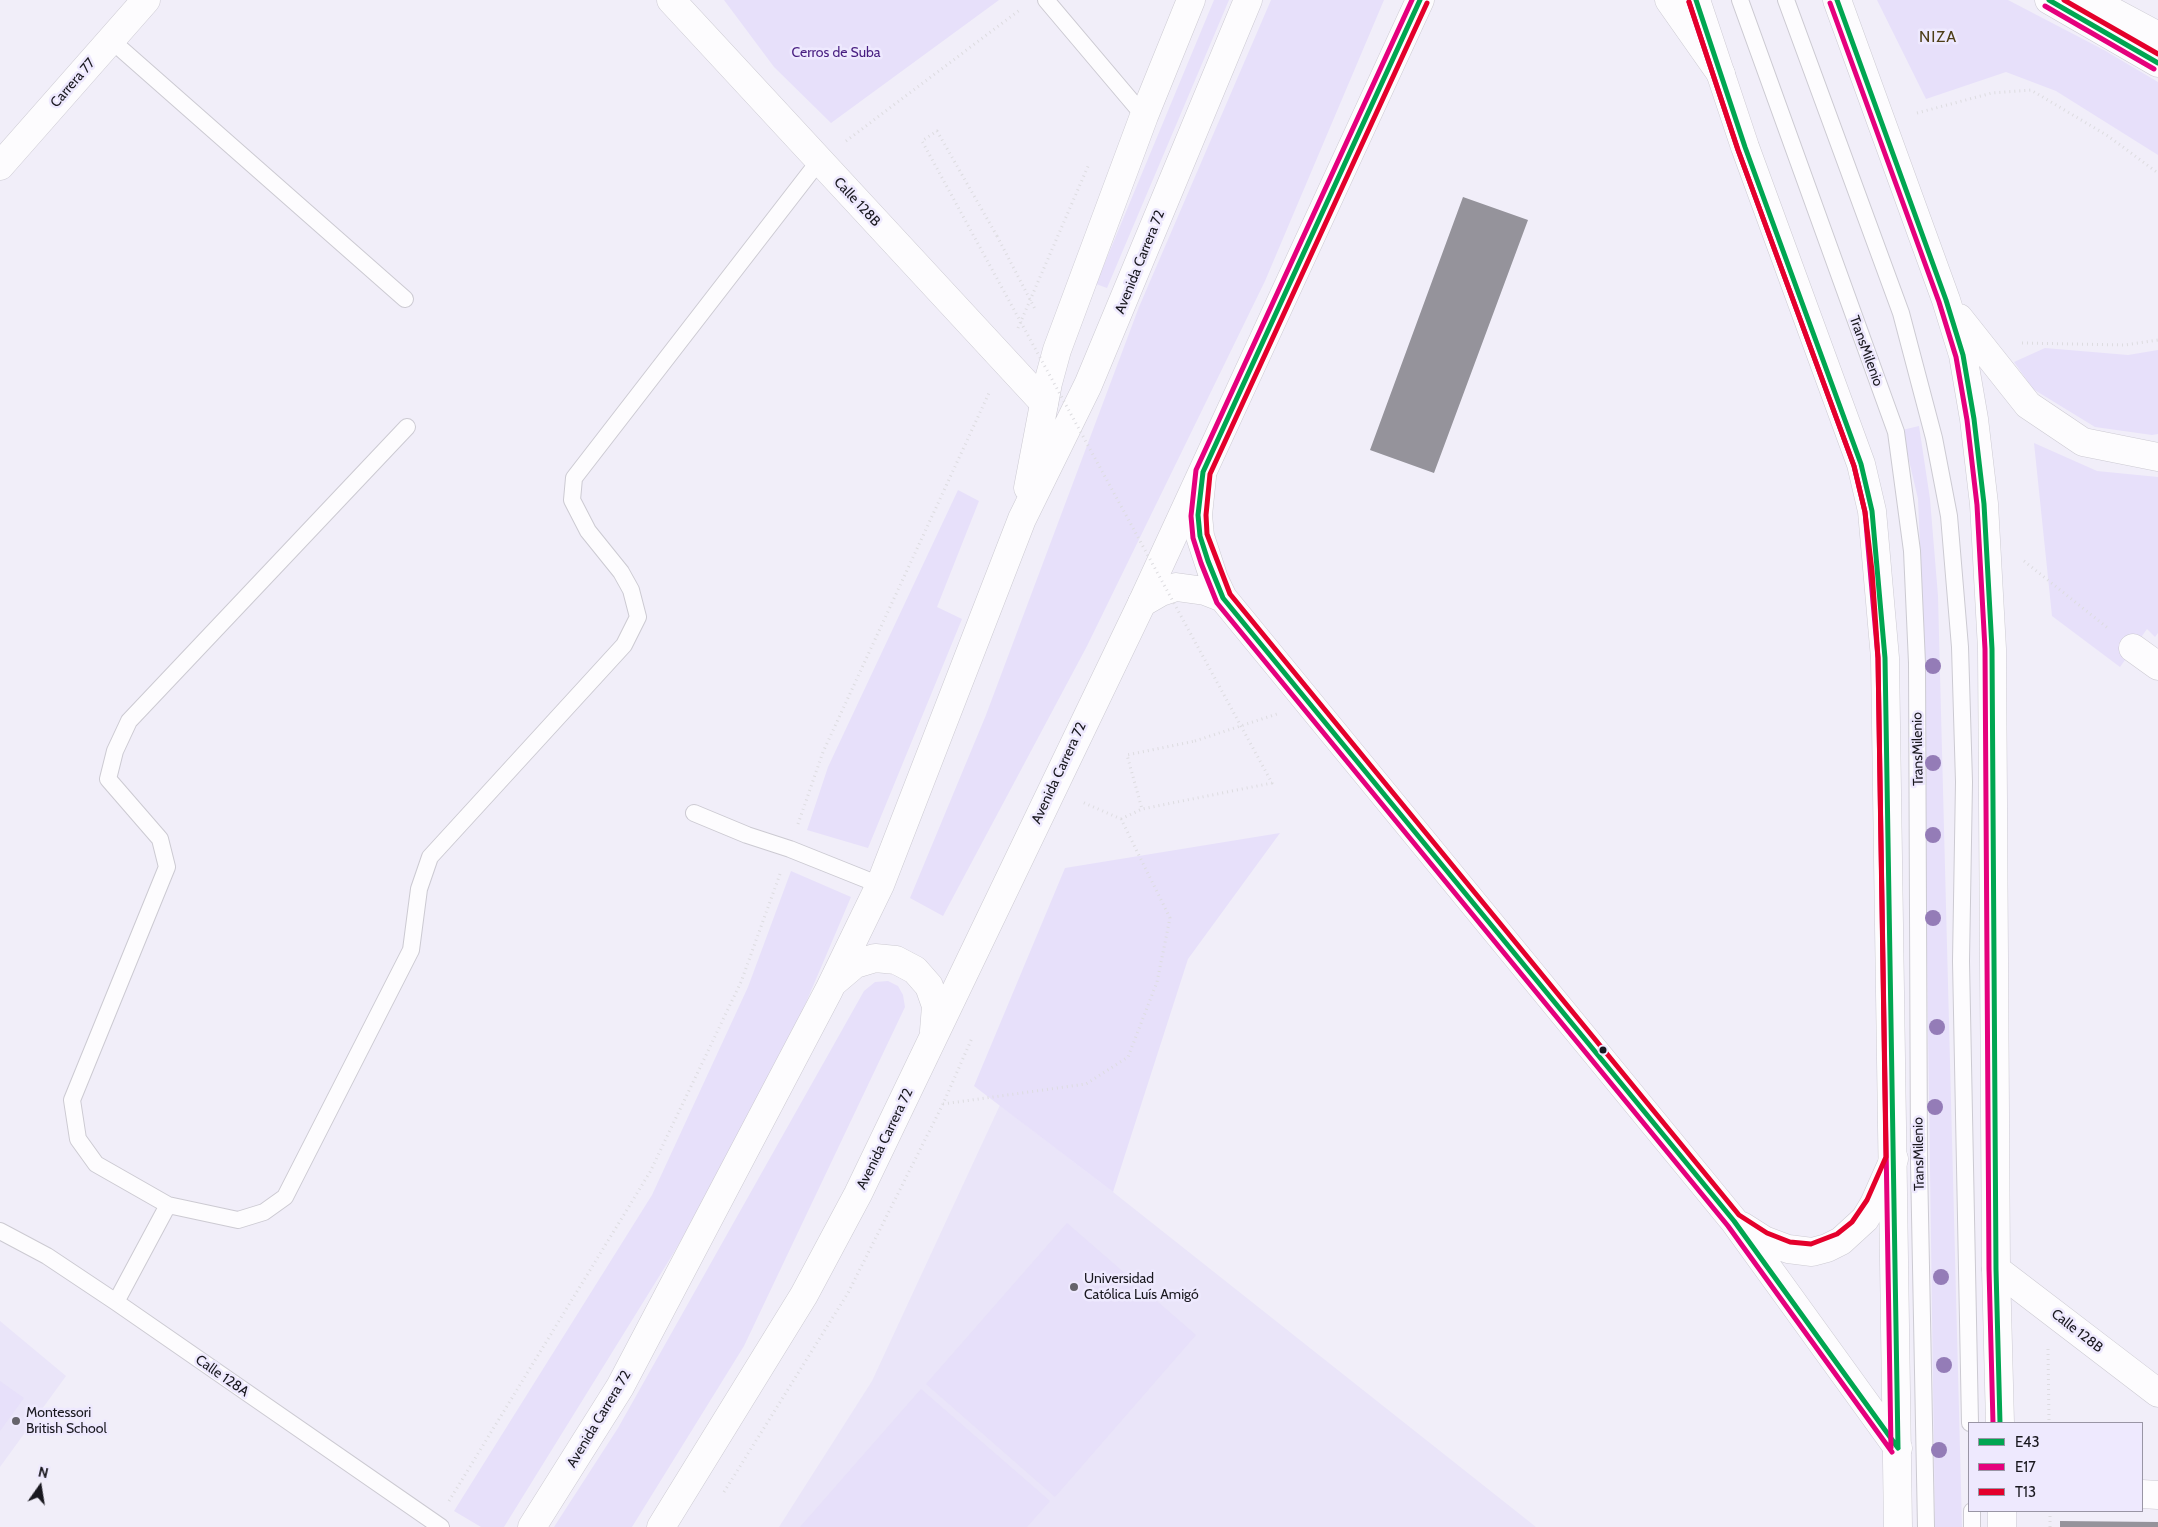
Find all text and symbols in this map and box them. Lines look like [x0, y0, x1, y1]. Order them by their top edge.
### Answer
district label: NIZA [1919, 27, 1957, 47]
park label: Cerros de Suba [792, 45, 880, 61]
street label: Carrera 77 [47, 55, 99, 111]
street label: Calle 128B [830, 174, 884, 230]
street label: Avenida Carrera 72 [1112, 208, 1168, 316]
street label: TransMilenio [1845, 313, 1887, 389]
street label: TransMilenio [1909, 712, 1927, 786]
street label: Avenida Carrera 72 [1028, 719, 1090, 827]
unlabelled marker [1598, 1045, 1608, 1055]
street label: Avenida Carrera 72 [853, 1086, 917, 1192]
street label: TransMilenio [1910, 1117, 1928, 1191]
place label: Universidad Católica Luís Amigó [1084, 1271, 1199, 1304]
marker: Universidad Católica Luís Amigó [1068, 1281, 1080, 1293]
street label: Calle 128B [2048, 1306, 2106, 1356]
street label: Calle 128A [192, 1352, 252, 1400]
street label: Avenida Carrera 72 [563, 1367, 635, 1471]
place label: Montessori British School [26, 1405, 107, 1438]
marker: Montessori British School [10, 1415, 22, 1427]
legend [1968, 1422, 2143, 1512]
text: E43 [2015, 1433, 2040, 1451]
text: E17 [2015, 1458, 2036, 1476]
north arrow [15, 1462, 65, 1512]
text: N [37, 1463, 50, 1482]
text: T13 [2015, 1483, 2036, 1501]

